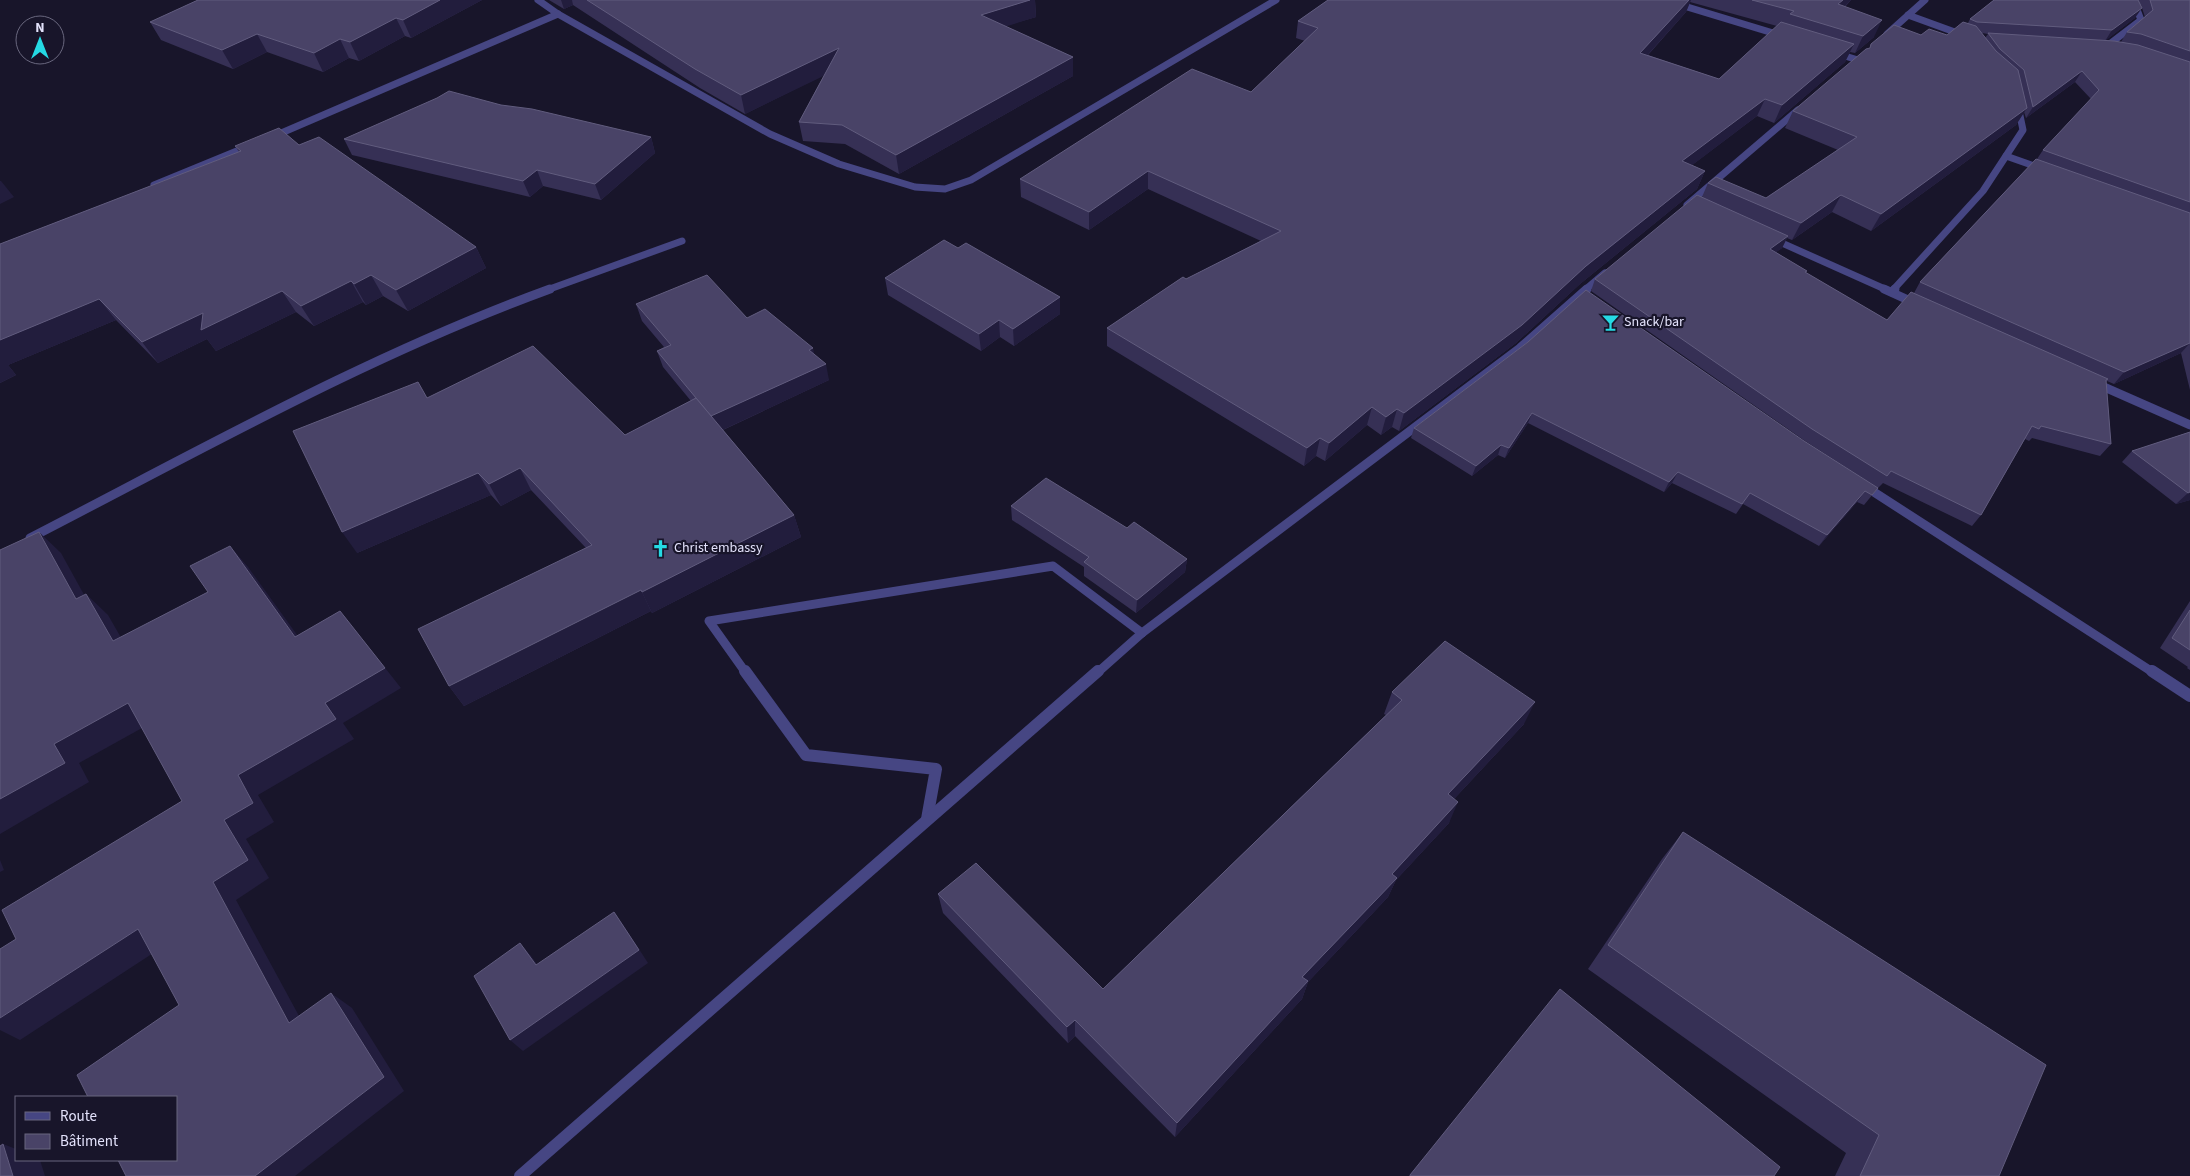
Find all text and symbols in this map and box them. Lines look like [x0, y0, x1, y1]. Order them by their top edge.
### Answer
north arrow [15, 15, 65, 65]
text: N [35, 18, 45, 38]
bar icon: Snack/bar [1600, 312, 1620, 332]
place label: Snack/bar [1624, 312, 1684, 332]
church icon: Christ embassy [650, 538, 670, 558]
place label: Christ embassy [674, 538, 763, 558]
legend [15, 1096, 178, 1161]
text: Route [60, 1106, 97, 1127]
text: Bâtiment [60, 1131, 118, 1152]

